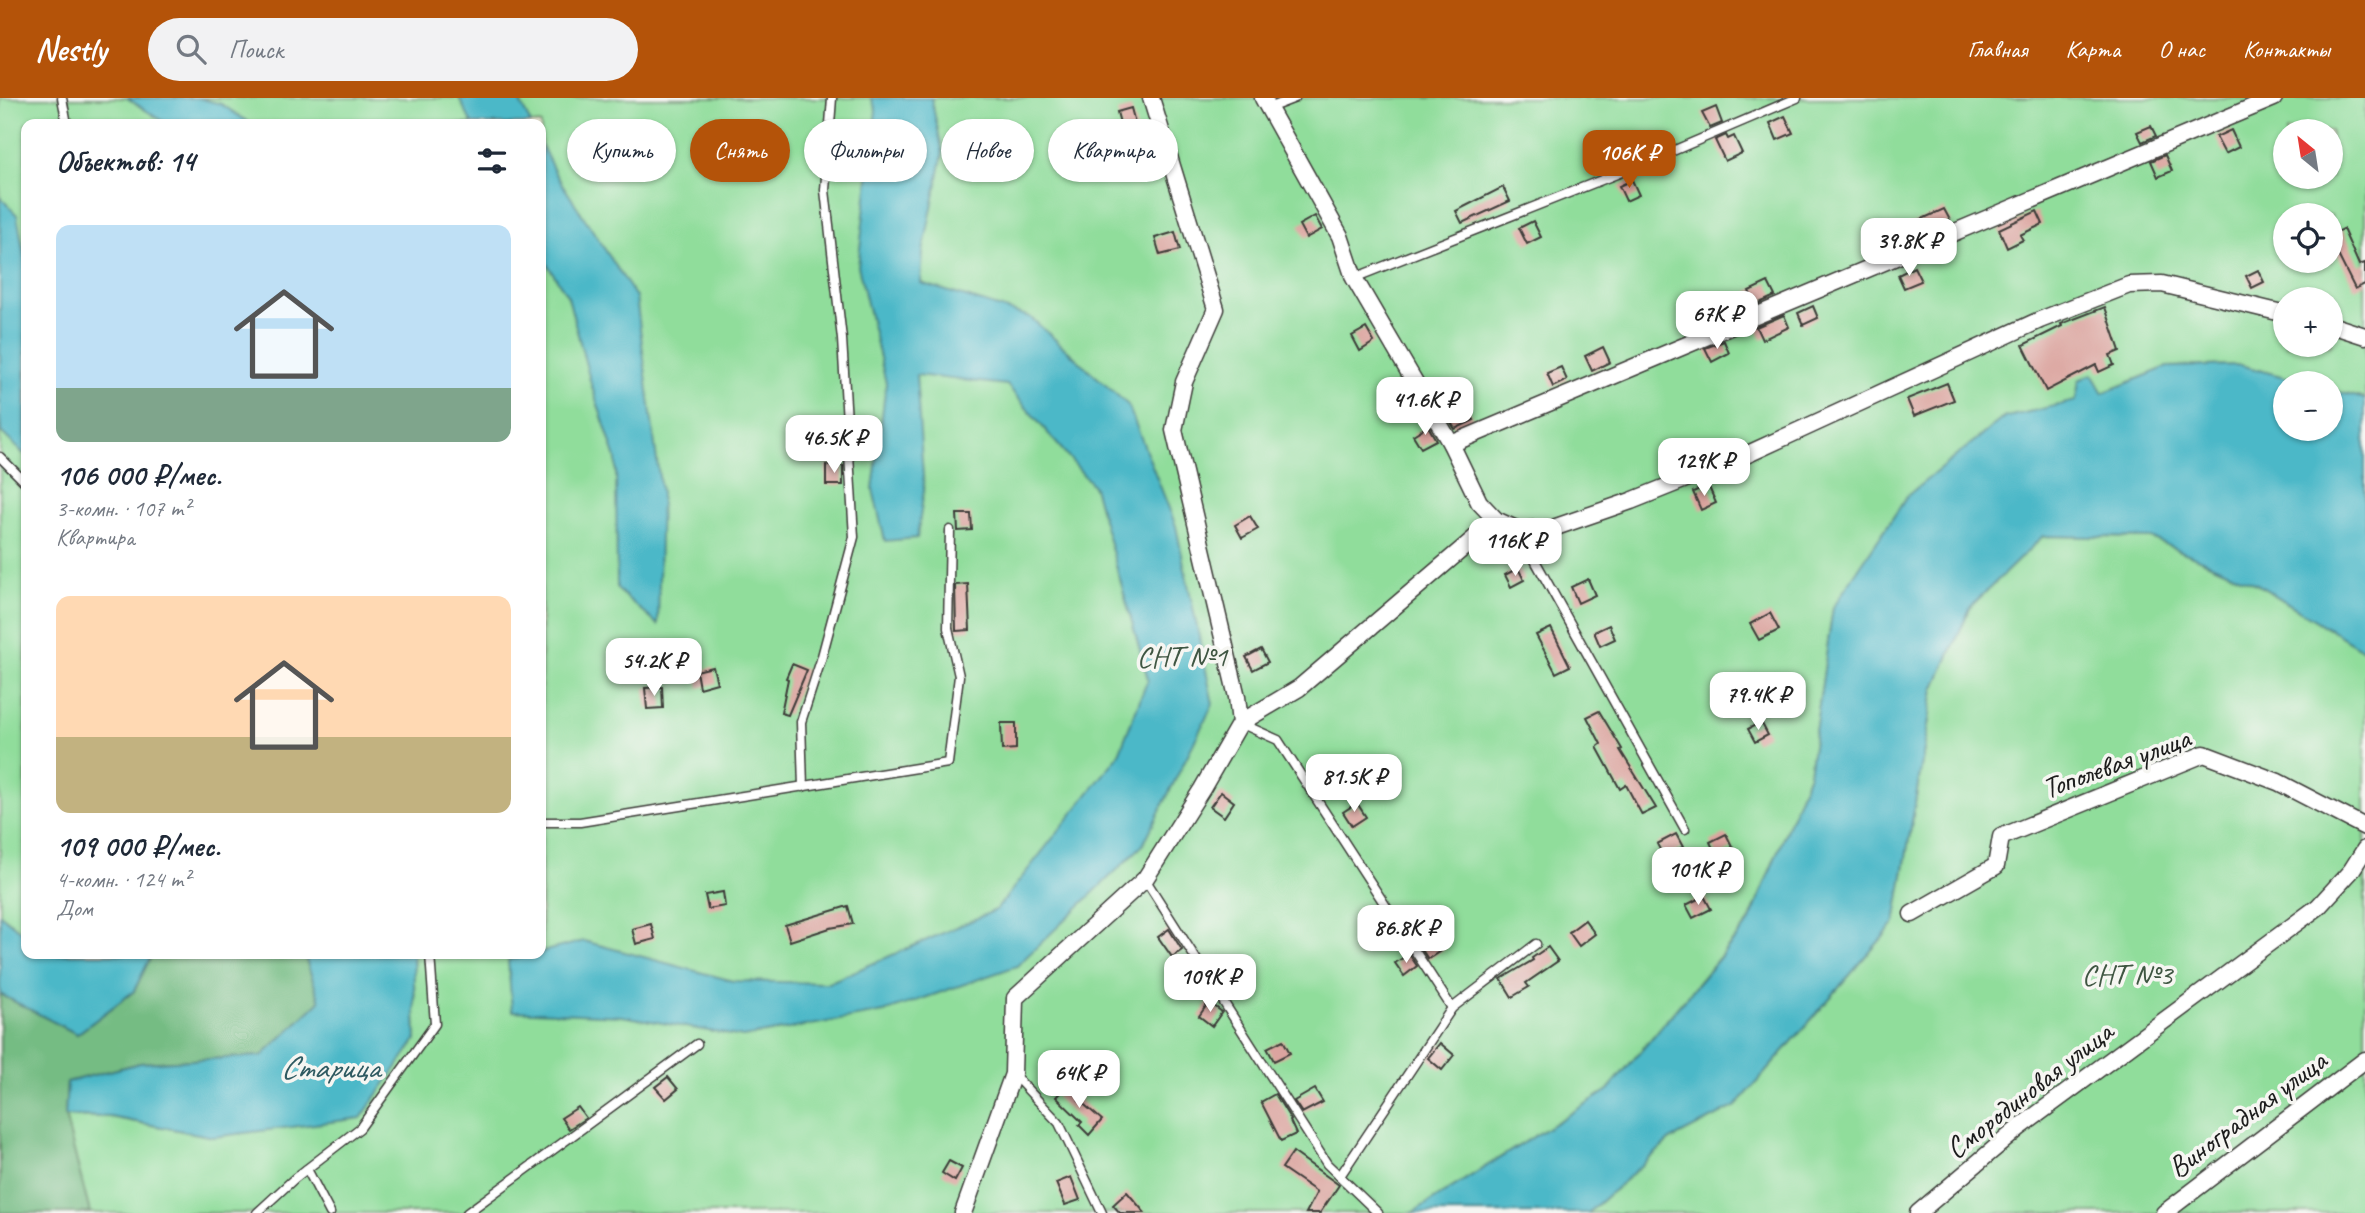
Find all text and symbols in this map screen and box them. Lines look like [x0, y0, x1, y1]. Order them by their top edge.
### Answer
search box [148, 18, 638, 81]
text: Nestly [35, 28, 106, 70]
icon: search [172, 30, 210, 68]
text: Поиск [228, 33, 283, 66]
text: Главная [1967, 34, 2028, 64]
text: Карта [2066, 34, 2120, 64]
text: О нас [2158, 34, 2205, 64]
text: Контакты [2243, 34, 2330, 64]
chip: Купить [567, 119, 676, 182]
chip: Снять [690, 119, 790, 182]
chip: Фильтры [804, 119, 927, 182]
chip: Новое [941, 119, 1034, 182]
chip: Квартира [1048, 119, 1178, 182]
north arrow [2273, 119, 2343, 189]
map controls [2273, 119, 2343, 441]
pin: 106K ₽ [1572, 130, 1686, 190]
text: 106K ₽ [1599, 138, 1659, 167]
text: Объектов: 14 [56, 142, 195, 180]
icon: filters [473, 142, 511, 180]
button: locate [2273, 203, 2343, 273]
pin: 39.8K ₽ [1844, 218, 1974, 278]
text: 39.8K ₽ [1877, 226, 1941, 255]
icon: home [221, 271, 347, 397]
button: + [2273, 287, 2343, 357]
pin: 67K ₽ [1668, 292, 1766, 351]
text: 67K ₽ [1692, 299, 1742, 328]
button: − [2273, 371, 2343, 441]
pin: 41.6K ₽ [1360, 378, 1490, 437]
text: 41.6K ₽ [1392, 385, 1458, 414]
pin: 46.5K ₽ [769, 416, 899, 475]
text: 46.5K ₽ [802, 423, 866, 452]
pin: 129K ₽ [1647, 438, 1761, 498]
text: 129K ₽ [1674, 446, 1734, 475]
text: 106 000 ₽/мес. [56, 456, 221, 494]
text: 3-комн. · 107 m² [56, 494, 190, 523]
pin: 116K ₽ [1458, 518, 1572, 578]
text: Квартира [56, 523, 134, 552]
text: 116K ₽ [1485, 526, 1545, 555]
park label: СНТ №1 [1137, 637, 1229, 675]
pin: 54.2K ₽ [589, 638, 719, 698]
icon: home [221, 642, 347, 768]
text: 54.2K ₽ [622, 646, 686, 675]
pin: 79.4K ₽ [1693, 672, 1823, 732]
text: 79.4K ₽ [1726, 680, 1790, 709]
street label: Тополевая улица [2037, 718, 2197, 807]
pin: 81.5K ₽ [1289, 754, 1419, 814]
text: 81.5K ₽ [1322, 762, 1386, 791]
text: 109 000 ₽/мес. [56, 827, 220, 865]
pin: 101K ₽ [1641, 848, 1755, 907]
text: 101K ₽ [1668, 855, 1728, 884]
text: 4-комн. · 124 m² [56, 865, 190, 894]
text: Дом [56, 894, 93, 923]
pin: 86.8K ₽ [1341, 906, 1471, 965]
text: 86.8K ₽ [1373, 913, 1439, 942]
pin: 109K ₽ [1153, 954, 1267, 1014]
park label: СНТ №3 [2082, 955, 2175, 993]
text: 109K ₽ [1180, 962, 1240, 991]
street label: Смородиновая улица [1938, 1011, 2122, 1167]
street label: Виноградная улица [2160, 1041, 2336, 1186]
water label: Старица [281, 1047, 383, 1088]
pin: 64K ₽ [1030, 1051, 1128, 1110]
text: 64K ₽ [1054, 1058, 1104, 1087]

